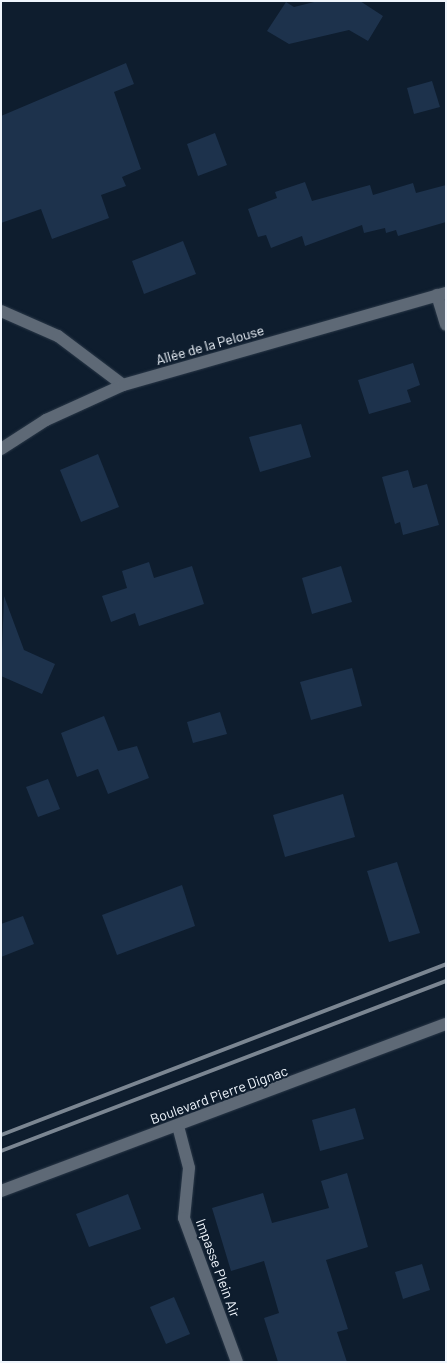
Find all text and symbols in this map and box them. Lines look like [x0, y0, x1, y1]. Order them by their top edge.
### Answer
street label: Allée de la Pelouse [154, 322, 266, 368]
street label: Boulevard Pierre Dignac [148, 1062, 290, 1128]
street label: Impasse Plein Air [192, 1216, 244, 1320]

